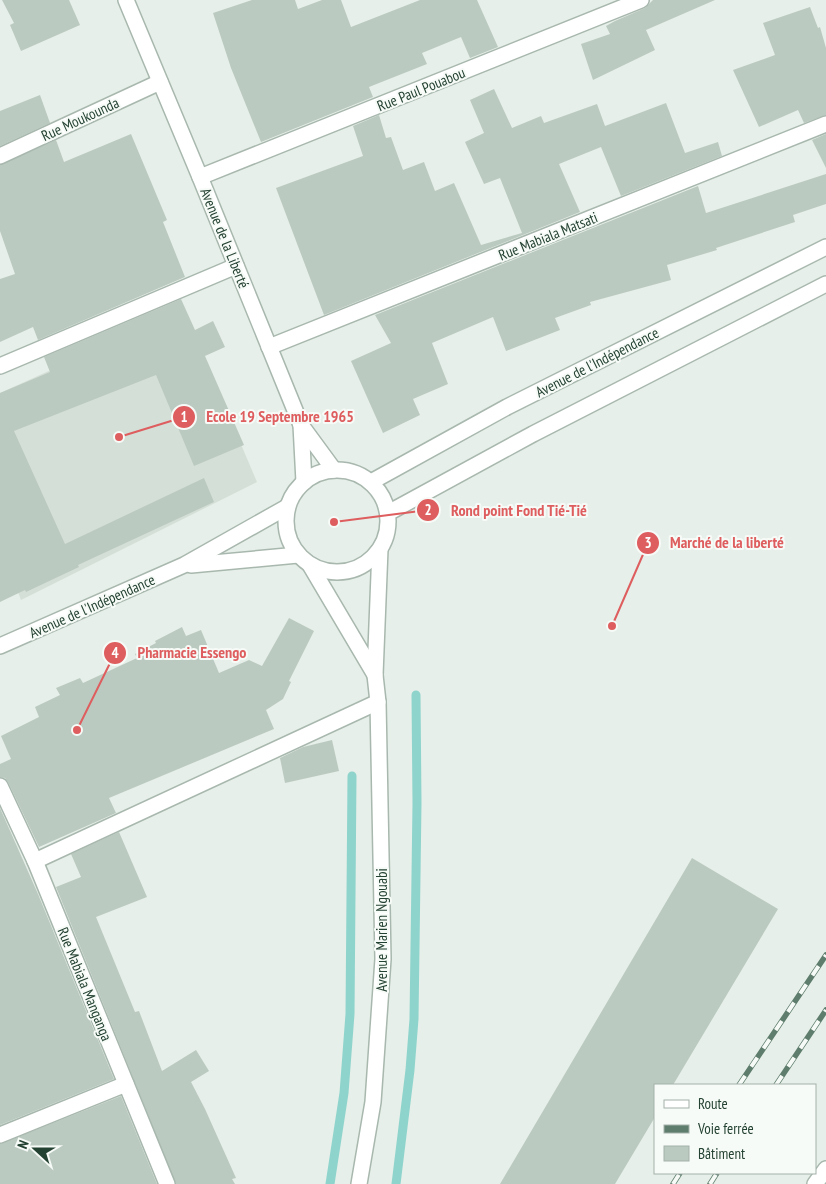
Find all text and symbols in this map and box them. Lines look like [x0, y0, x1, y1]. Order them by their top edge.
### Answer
street label: Rue Paul Pouabou [374, 63, 468, 115]
street label: Rue Moukounda [38, 93, 122, 145]
street label: Avenue de la Liberté [196, 185, 254, 291]
street label: Rue Mabiala Matsati [496, 207, 600, 265]
street label: Avenue de l'Indépendance [532, 323, 662, 401]
callout: Ecole 19 Septembre 1965 [172, 401, 364, 432]
text: Ecole 19 Septembre 1965 [206, 406, 354, 426]
text: 1 [180, 407, 188, 426]
callout: Rond point Fond Tié-Tié [416, 495, 597, 526]
text: 2 [424, 500, 432, 519]
text: Rond point Fond Tié-Tié [451, 500, 587, 520]
callout: Marché de la liberté [635, 527, 794, 558]
text: Marché de la liberté [670, 532, 784, 552]
text: 3 [644, 533, 652, 552]
street label: Avenue de l'Indépendance [26, 570, 158, 642]
callout: Pharmacie Essengo [102, 637, 256, 668]
text: Pharmacie Essengo [138, 642, 246, 662]
text: 4 [111, 643, 119, 662]
street label: Avenue Marien Ngouabi [372, 868, 391, 992]
street label: Rue Mabiala Manganga [54, 924, 116, 1044]
legend [654, 1084, 816, 1174]
text: Route [698, 1094, 728, 1113]
text: Voie ferrée [697, 1119, 754, 1138]
north arrow [10, 1124, 60, 1174]
text: N [13, 1138, 33, 1151]
text: Bâtiment [698, 1144, 745, 1163]

